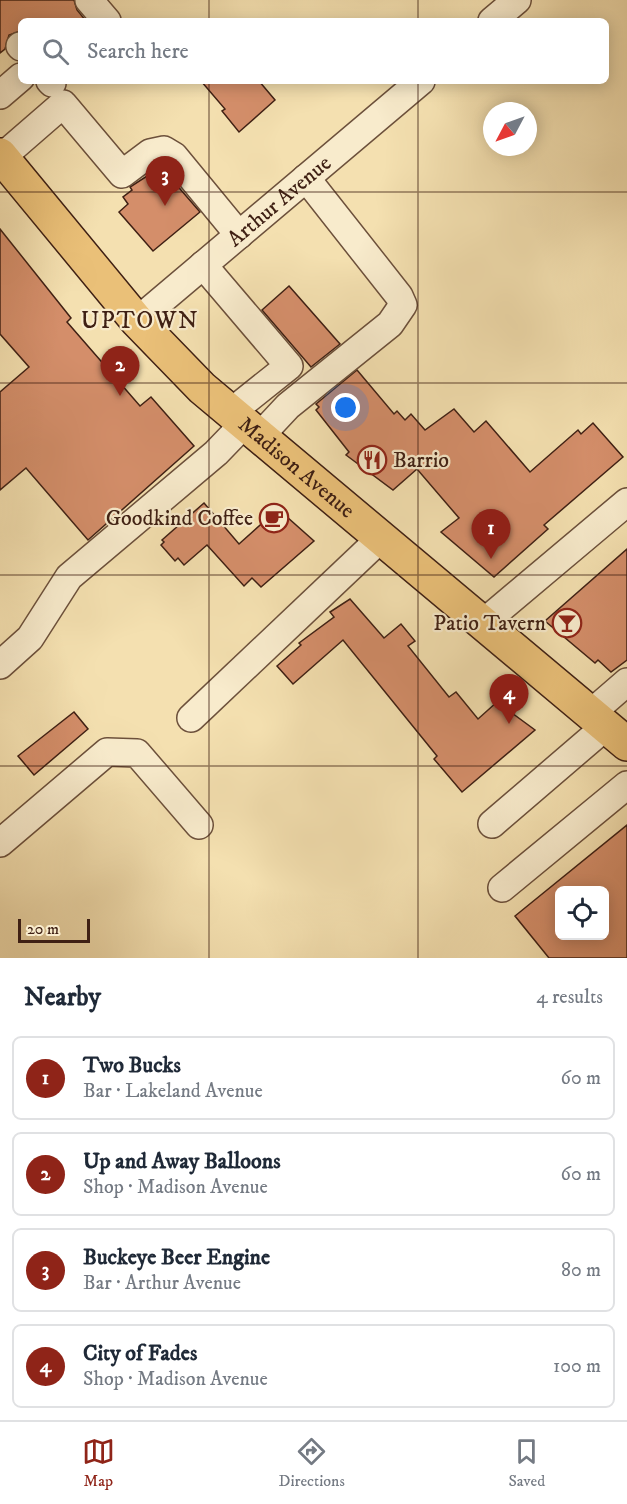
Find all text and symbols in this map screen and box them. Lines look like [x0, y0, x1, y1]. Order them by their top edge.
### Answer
search box [18, 18, 609, 84]
icon: search [39, 35, 72, 68]
text: Search here [87, 38, 189, 65]
north arrow [483, 102, 537, 156]
street label: Arthur Avenue [222, 149, 337, 252]
pin: 3 [146, 156, 184, 206]
district label: UPTOWN [81, 306, 199, 336]
pin: 2 [100, 346, 140, 396]
your location [331, 393, 360, 422]
street label: Madison Avenue [233, 411, 360, 524]
restaurant icon: Barrio [356, 444, 388, 476]
place label: Barrio [393, 447, 449, 474]
cafe icon: Goodkind Coffee [258, 502, 290, 534]
place label: Goodkind Coffee [106, 505, 253, 532]
pin: 1 [472, 510, 510, 559]
bar icon: Patio Tavern [551, 607, 583, 639]
place label: Patio Tavern [433, 610, 546, 637]
pin: 4 [490, 674, 528, 724]
map controls [555, 886, 609, 940]
button: locate [555, 886, 609, 940]
scale bar [18, 916, 90, 944]
text: 20 m [27, 919, 59, 939]
text: Nearby [24, 981, 101, 1014]
text: 4 results [536, 985, 603, 1010]
text: Two Bucks [83, 1052, 181, 1079]
text: 1 [42, 1066, 49, 1091]
text: 60 m [561, 1066, 601, 1091]
text: Bar · Lakeland Avenue [83, 1079, 263, 1104]
text: Up and Away Balloons [83, 1148, 281, 1175]
text: 2 [41, 1162, 50, 1187]
text: 60 m [561, 1162, 601, 1187]
text: Shop · Madison Avenue [83, 1175, 268, 1200]
text: Buckeye Beer Engine [83, 1244, 270, 1271]
text: 3 [42, 1258, 49, 1283]
text: 80 m [561, 1258, 601, 1283]
text: Bar · Arthur Avenue [83, 1271, 241, 1296]
text: City of Fades [83, 1340, 197, 1367]
text: 4 [40, 1354, 51, 1379]
text: 100 m [553, 1354, 601, 1379]
text: Shop · Madison Avenue [83, 1367, 268, 1392]
tab: Map [82, 1435, 115, 1491]
tab: Directions [278, 1435, 345, 1491]
tab: Saved [508, 1435, 545, 1491]

